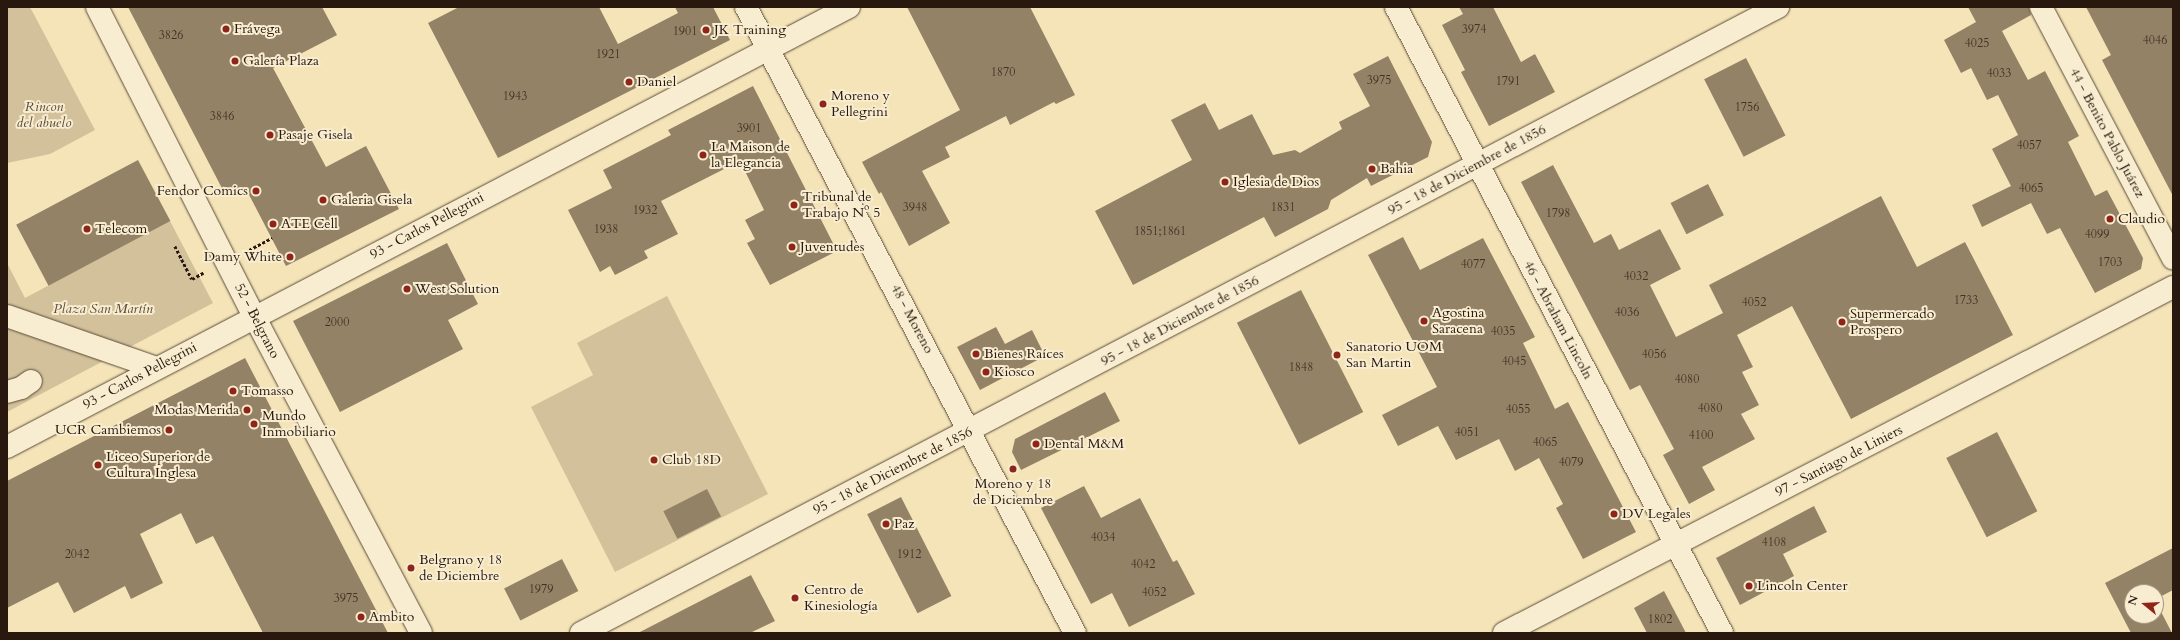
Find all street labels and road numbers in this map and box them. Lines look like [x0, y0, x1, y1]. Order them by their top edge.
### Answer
street label: 44 - Benito Pablo Juárez [2066, 65, 2148, 201]
street label: 95 - 18 de Diciembre de 1856 [1385, 121, 1549, 219]
street label: 93 - Carlos Pellegrini [367, 189, 487, 263]
street label: 46 - Abraham Lincoln [1520, 258, 1596, 382]
street label: 95 - 18 de Diciembre de 1856 [1098, 272, 1262, 370]
street label: 52 - Belgrano [231, 281, 283, 361]
street label: 48 - Moreno [887, 282, 937, 356]
street label: 93 - Carlos Pellegrini [80, 339, 200, 413]
street label: 97 - Santiago de Liniers [1772, 422, 1906, 500]
street label: 95 - 18 de Diciembre de 1856 [811, 423, 975, 519]

